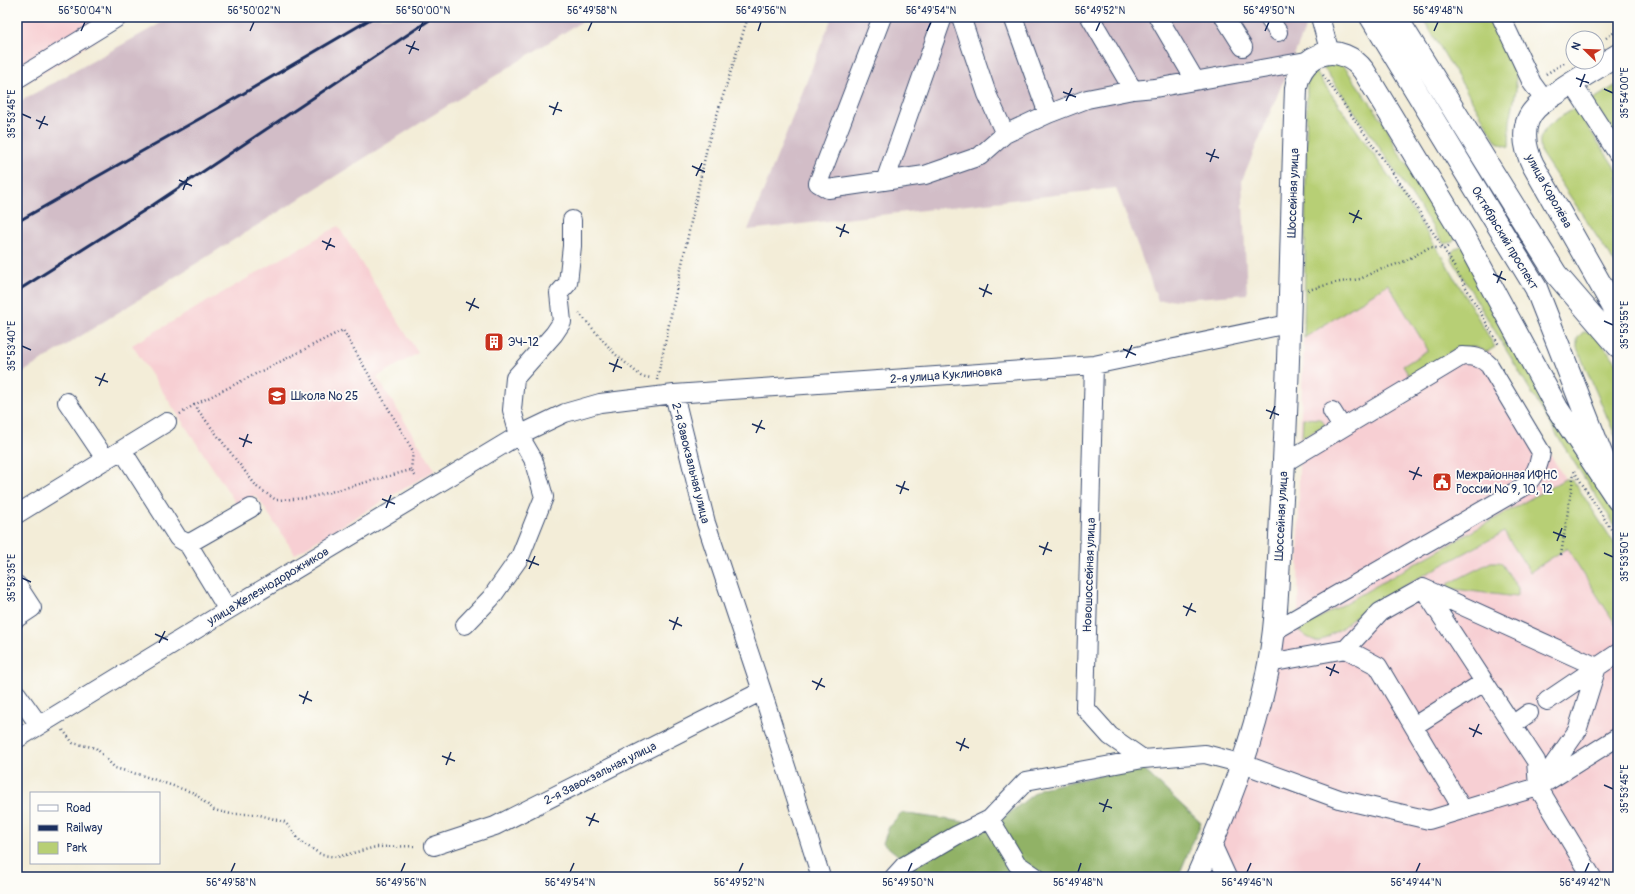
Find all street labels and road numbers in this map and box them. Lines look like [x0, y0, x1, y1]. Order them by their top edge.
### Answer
street label: Шоссейная улица [1284, 147, 1303, 238]
street label: улица Королёва [1522, 151, 1575, 231]
street label: Октябрьский проспект [1468, 184, 1541, 293]
street label: 2-я улица Куклиновка [889, 364, 1003, 387]
street label: 2-я Завокзальная улица [668, 401, 713, 526]
street label: Шоссейная улица [1272, 470, 1291, 561]
street label: Новошоссейная улица [1080, 517, 1099, 633]
street label: улица Железнодорожников [204, 544, 332, 629]
street label: 2-я Завокзальная улица [541, 738, 659, 808]

